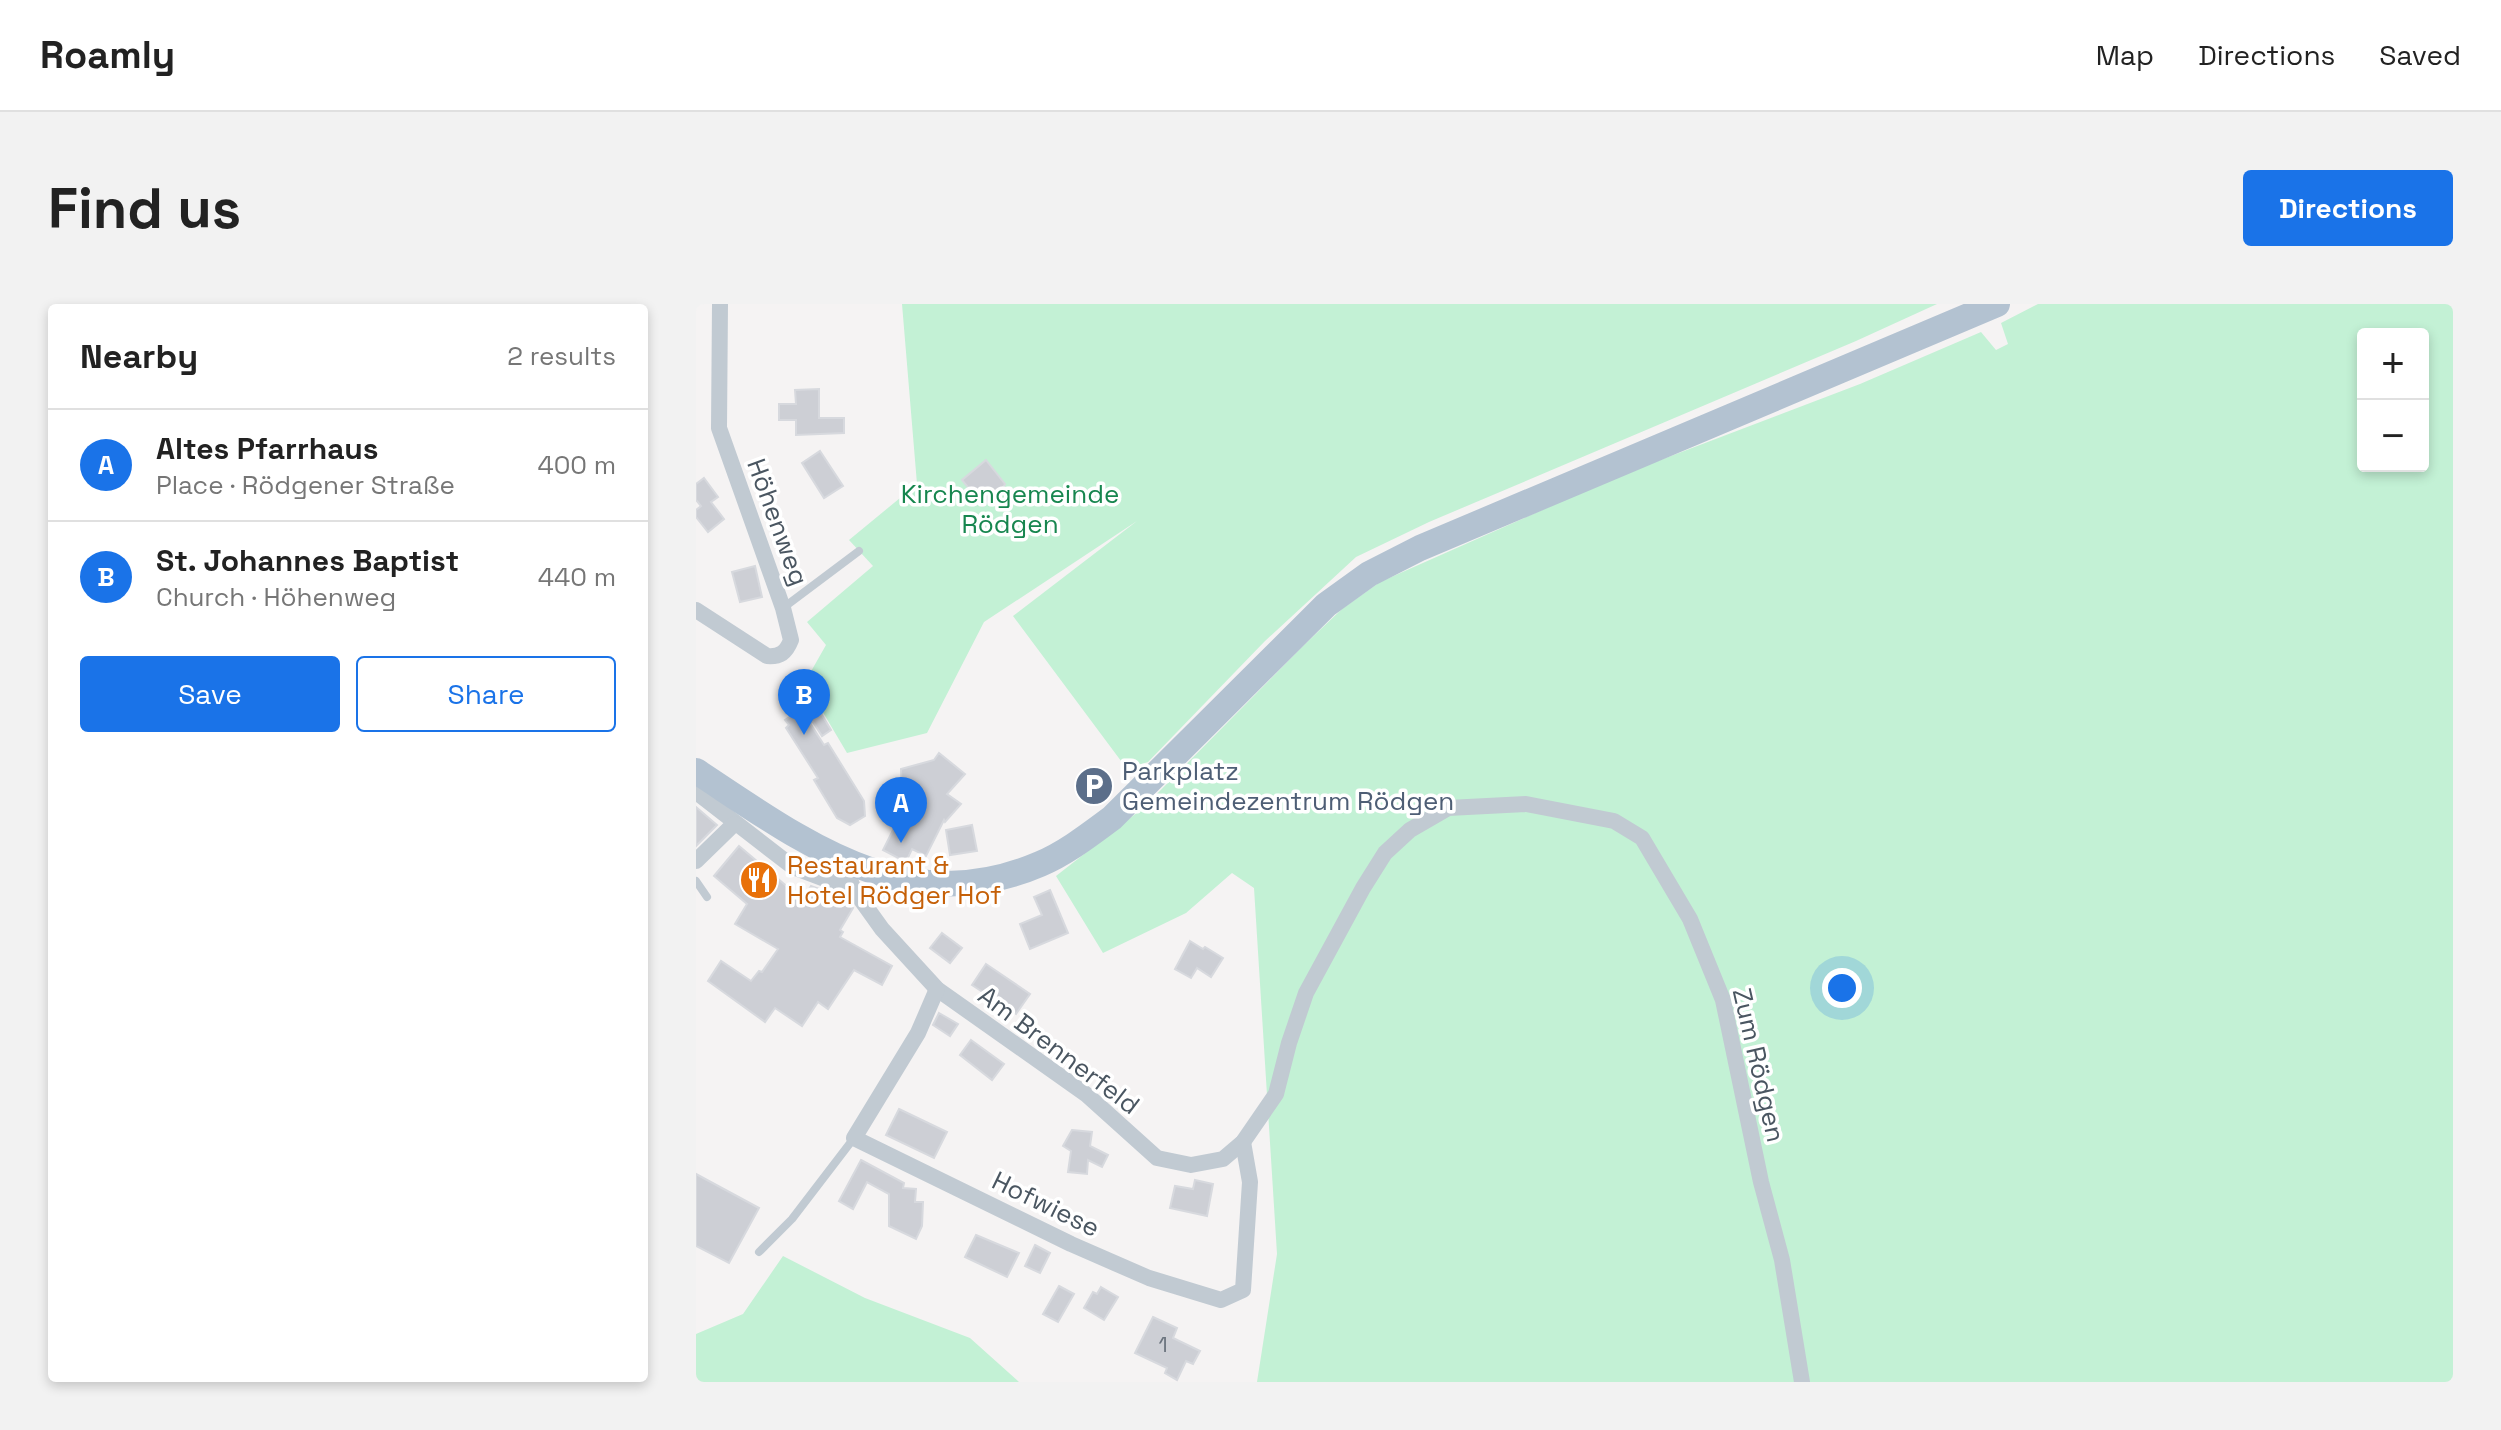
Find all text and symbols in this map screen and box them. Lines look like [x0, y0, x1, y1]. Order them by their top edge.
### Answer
text: Roamly [40, 31, 175, 79]
text: Map [2096, 37, 2154, 73]
text: Directions [2198, 37, 2335, 73]
text: Saved [2379, 37, 2461, 73]
button: Directions [2243, 170, 2453, 246]
text: Find us [48, 173, 241, 244]
map controls [2357, 328, 2429, 472]
button: + [2357, 328, 2429, 400]
text: Nearby [80, 335, 198, 378]
text: 2 results [507, 339, 616, 373]
button: − [2357, 400, 2429, 472]
text: Altes Pfarrhaus [156, 429, 378, 468]
text: A [98, 448, 114, 482]
text: 400 m [537, 448, 616, 482]
street label: Höhenweg [739, 454, 817, 590]
text: Place · Rödgener Straße [156, 468, 455, 502]
park label: Kirchengemeinde Rödgen [901, 477, 1119, 541]
text: St. Johannes Baptist [156, 541, 459, 580]
text: B [97, 560, 115, 594]
text: 440 m [538, 560, 616, 594]
text: Church · Höhenweg [156, 580, 396, 614]
button: Save [80, 656, 340, 732]
button: Share [356, 656, 616, 732]
pin: B [778, 669, 830, 735]
place label: Parkplatz Gemeindezentrum Rödgen [1122, 754, 1454, 818]
parking icon: Parkplatz Gemeindezentrum Rödgen [1073, 765, 1115, 807]
pin: A [875, 777, 927, 843]
place label: Restaurant & Hotel Rödger Hof [787, 848, 1001, 912]
restaurant icon: Restaurant & Hotel Rödger Hof [738, 859, 780, 901]
your location [1822, 968, 1862, 1008]
street label: Am Brennerfeld [971, 978, 1147, 1122]
street label: Zum Rödgen [1725, 985, 1793, 1145]
street label: Hofwiese [987, 1163, 1105, 1245]
house number: 1 [1158, 1330, 1168, 1358]

